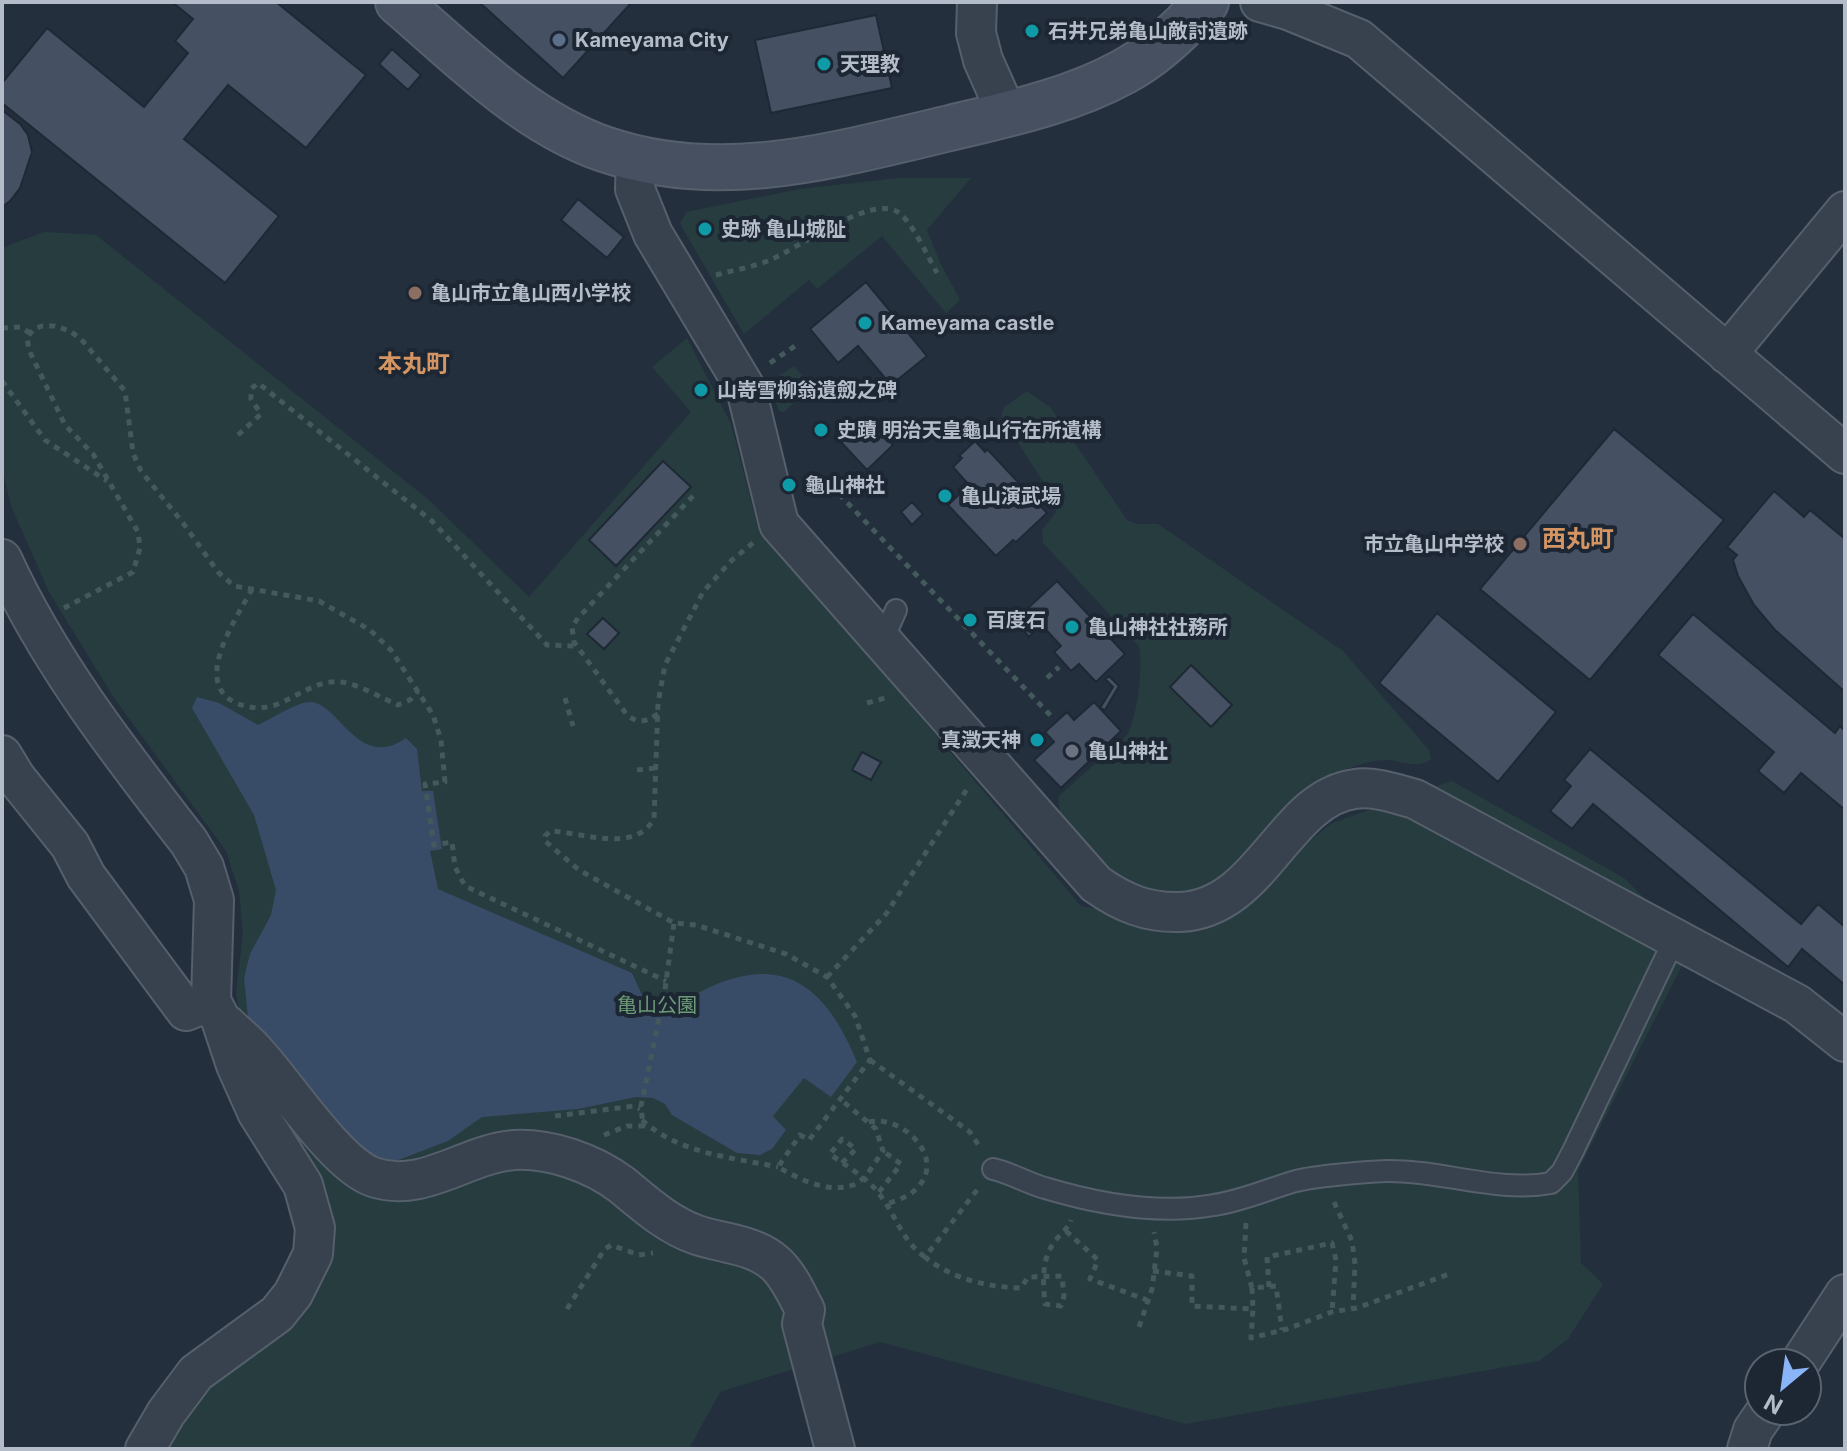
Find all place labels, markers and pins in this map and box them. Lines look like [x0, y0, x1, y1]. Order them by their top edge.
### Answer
place label: 石井兄弟亀山敵討遺跡 [1048, 19, 1248, 43]
marker: 石井兄弟亀山敵討遺跡 [1023, 22, 1041, 40]
place label: Kameyama City [575, 28, 729, 52]
marker: Kameyama City [550, 31, 568, 49]
place label: 天理教 [840, 52, 900, 76]
marker: 天理教 [815, 55, 833, 73]
place label: 史跡 亀山城阯 [721, 217, 846, 241]
marker: 史跡 亀山城阯 [696, 220, 714, 238]
place label: 亀山市立亀山西小学校 [431, 281, 631, 305]
marker: 亀山市立亀山西小学校 [406, 284, 424, 302]
place label: Kameyama castle [881, 311, 1054, 335]
marker: Kameyama castle [856, 314, 874, 332]
place label: 山嵜雪柳翁遺劔之碑 [717, 378, 897, 402]
marker: 山嵜雪柳翁遺劔之碑 [692, 381, 710, 399]
place label: 史蹟 明治天皇龜山行在所遺構 [837, 418, 1102, 442]
marker: 史蹟 明治天皇龜山行在所遺構 [812, 421, 830, 439]
place label: 龜山神社 [805, 473, 885, 497]
marker: 龜山神社 [780, 476, 798, 494]
place label: 亀山演武場 [961, 484, 1061, 508]
marker: 亀山演武場 [936, 487, 954, 505]
place label: 市立亀山中学校 [1364, 532, 1504, 556]
marker: 市立亀山中学校 [1511, 535, 1529, 553]
place label: 百度石 [986, 608, 1046, 632]
marker: 百度石 [961, 611, 979, 629]
place label: 亀山神社社務所 [1088, 615, 1228, 639]
marker: 亀山神社社務所 [1063, 618, 1081, 636]
place label: 真澂天神 [941, 728, 1021, 752]
marker: 真澂天神 [1028, 731, 1046, 749]
place label: 亀山神社 [1088, 739, 1168, 763]
marker: 亀山神社 [1063, 742, 1081, 760]

